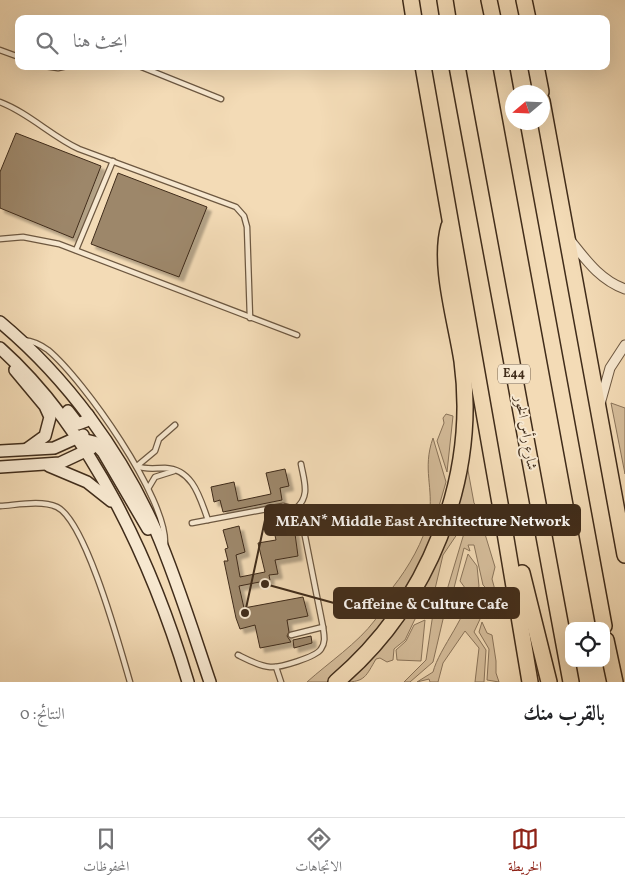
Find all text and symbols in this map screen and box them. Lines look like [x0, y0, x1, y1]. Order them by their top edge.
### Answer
search box [15, 15, 610, 70]
icon: search [33, 29, 61, 57]
text: ابحث هنا [73, 29, 127, 55]
north arrow [505, 85, 550, 130]
road number: E44 [498, 364, 530, 384]
street label: شارع رأس الخور [508, 392, 543, 472]
callout: MEAN* Middle East Architecture Network [265, 505, 580, 535]
text: MEAN* Middle East Architecture Network [276, 512, 570, 533]
callout: Caffeine & Culture Cafe [334, 588, 519, 618]
text: Caffeine & Culture Cafe [344, 595, 509, 616]
map controls [565, 622, 610, 667]
button: locate [565, 622, 610, 667]
text: بالقرب منك [523, 700, 605, 729]
text: النتائج: 0 [20, 704, 65, 726]
tab: المحفوظات [83, 825, 129, 880]
tab: الاتجاهات [295, 825, 342, 880]
tab: الخريطة [508, 825, 542, 880]

